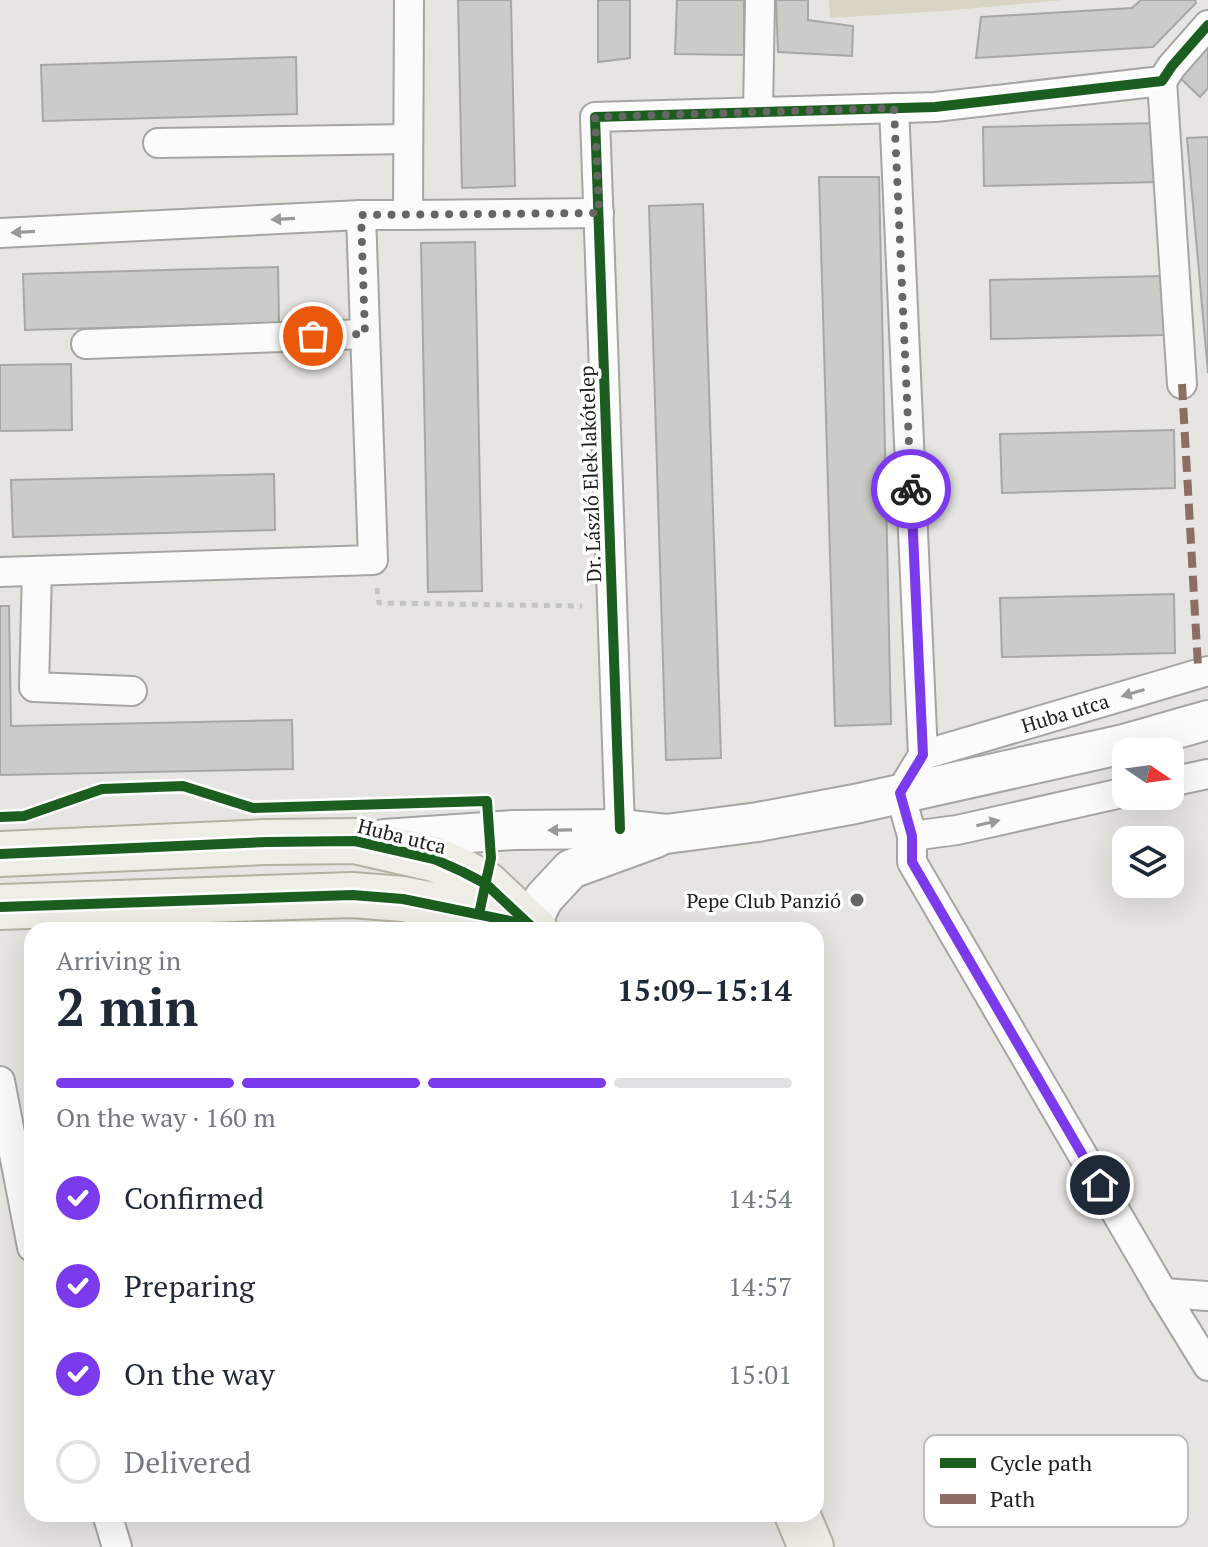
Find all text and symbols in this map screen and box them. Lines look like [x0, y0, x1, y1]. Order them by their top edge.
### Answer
one-way arrow [270, 212, 295, 225]
one-way arrow [10, 226, 35, 239]
pin [279, 302, 347, 370]
icon: bag [291, 314, 335, 358]
street label: Dr. László Elek lakótelep [573, 365, 607, 583]
courier [871, 449, 951, 529]
icon: bike [889, 467, 933, 511]
street label: Huba utca [1018, 687, 1112, 739]
one-way arrow [1121, 687, 1145, 700]
north arrow [1112, 738, 1184, 810]
map controls [1112, 738, 1184, 898]
street label: Huba utca [355, 812, 449, 860]
one-way arrow [976, 816, 1001, 829]
one-way arrow [547, 824, 572, 836]
button: layers [1112, 826, 1184, 898]
place label: Pepe Club Panzió [687, 887, 841, 914]
marker: Pepe Club Panzió [848, 891, 866, 909]
text: Arriving in [56, 943, 181, 977]
text: 15:09–15:14 [617, 970, 792, 1010]
text: 2 min [56, 972, 198, 1041]
text: On the way · 160 m [56, 1100, 276, 1134]
pin [1066, 1151, 1134, 1219]
icon: home [1078, 1163, 1122, 1207]
icon: check [56, 1176, 100, 1220]
text: Confirmed [124, 1178, 264, 1218]
text: 14:54 [728, 1181, 792, 1215]
icon: check [56, 1264, 100, 1308]
text: Preparing [124, 1266, 255, 1306]
text: 14:57 [728, 1269, 792, 1303]
icon: check [56, 1352, 100, 1396]
text: On the way [124, 1354, 275, 1394]
text: 15:01 [728, 1357, 792, 1391]
legend [924, 1435, 1188, 1527]
text: Delivered [124, 1442, 251, 1482]
text: Cycle path [990, 1448, 1092, 1477]
text: Path [990, 1484, 1035, 1513]

